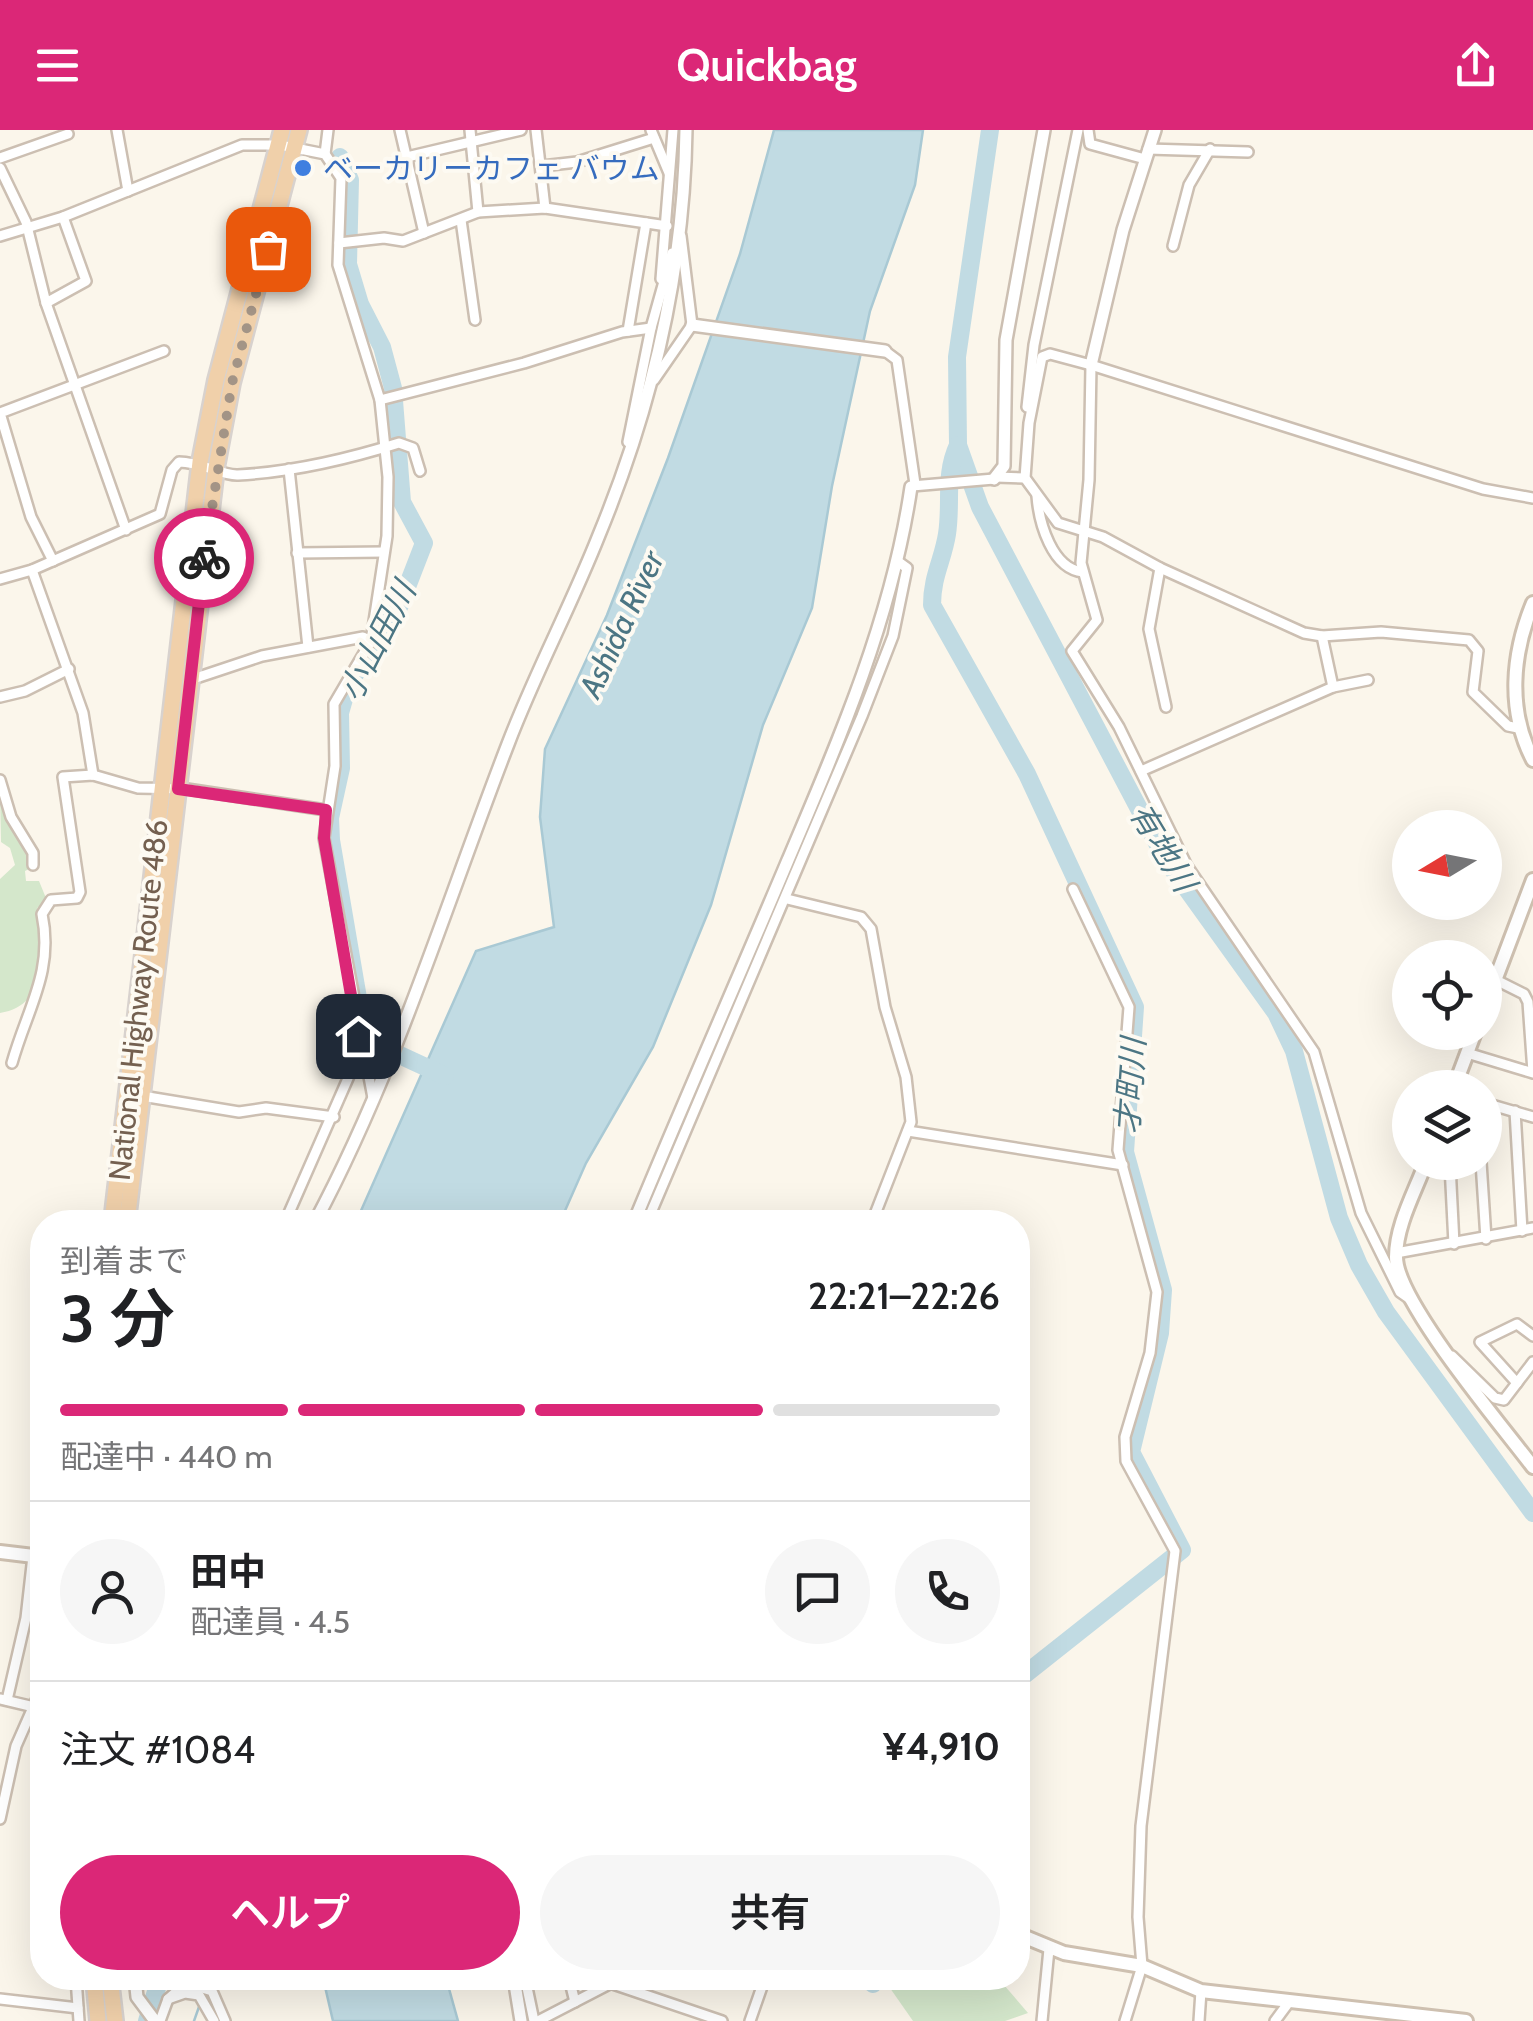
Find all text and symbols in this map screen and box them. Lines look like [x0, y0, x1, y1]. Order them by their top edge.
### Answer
icon: menu [30, 38, 85, 93]
text: Quickbag [676, 38, 857, 92]
icon: share [1448, 38, 1503, 93]
place label: ベーカリーカフェ バウム [323, 150, 660, 187]
marker: ベーカリーカフェ バウム [292, 157, 314, 179]
pin [226, 207, 311, 292]
icon: bag [241, 222, 296, 277]
courier [154, 508, 254, 608]
icon: bike [177, 531, 232, 586]
water label: Ashida River [569, 543, 672, 705]
water label: 小山田川 [331, 572, 425, 707]
water label: 有地川 [1122, 796, 1206, 901]
north arrow [1392, 810, 1502, 920]
map controls [1392, 810, 1502, 1180]
street label: National Highway Route 486 [101, 818, 175, 1182]
button: locate [1392, 940, 1502, 1050]
pin [316, 994, 401, 1079]
icon: home [331, 1009, 386, 1064]
water label: 才町川 [1107, 1034, 1153, 1135]
button: layers [1392, 1070, 1502, 1180]
text: 到着まで [60, 1241, 188, 1280]
text: 22:21–22:26 [808, 1272, 1000, 1319]
text: 3 分 [60, 1279, 175, 1358]
text: 配達中 · 440 m [60, 1437, 273, 1476]
button: person [60, 1539, 165, 1644]
button: chat [765, 1539, 870, 1644]
button: phone [895, 1539, 1000, 1644]
text: 田中 [190, 1548, 266, 1595]
text: 配達員 · 4.5 [190, 1602, 350, 1641]
text: ¥4,910 [883, 1723, 1000, 1770]
text: 注文 #1084 [60, 1726, 255, 1773]
button: ヘルプ [60, 1855, 520, 1970]
button: 共有 [540, 1855, 1000, 1970]

